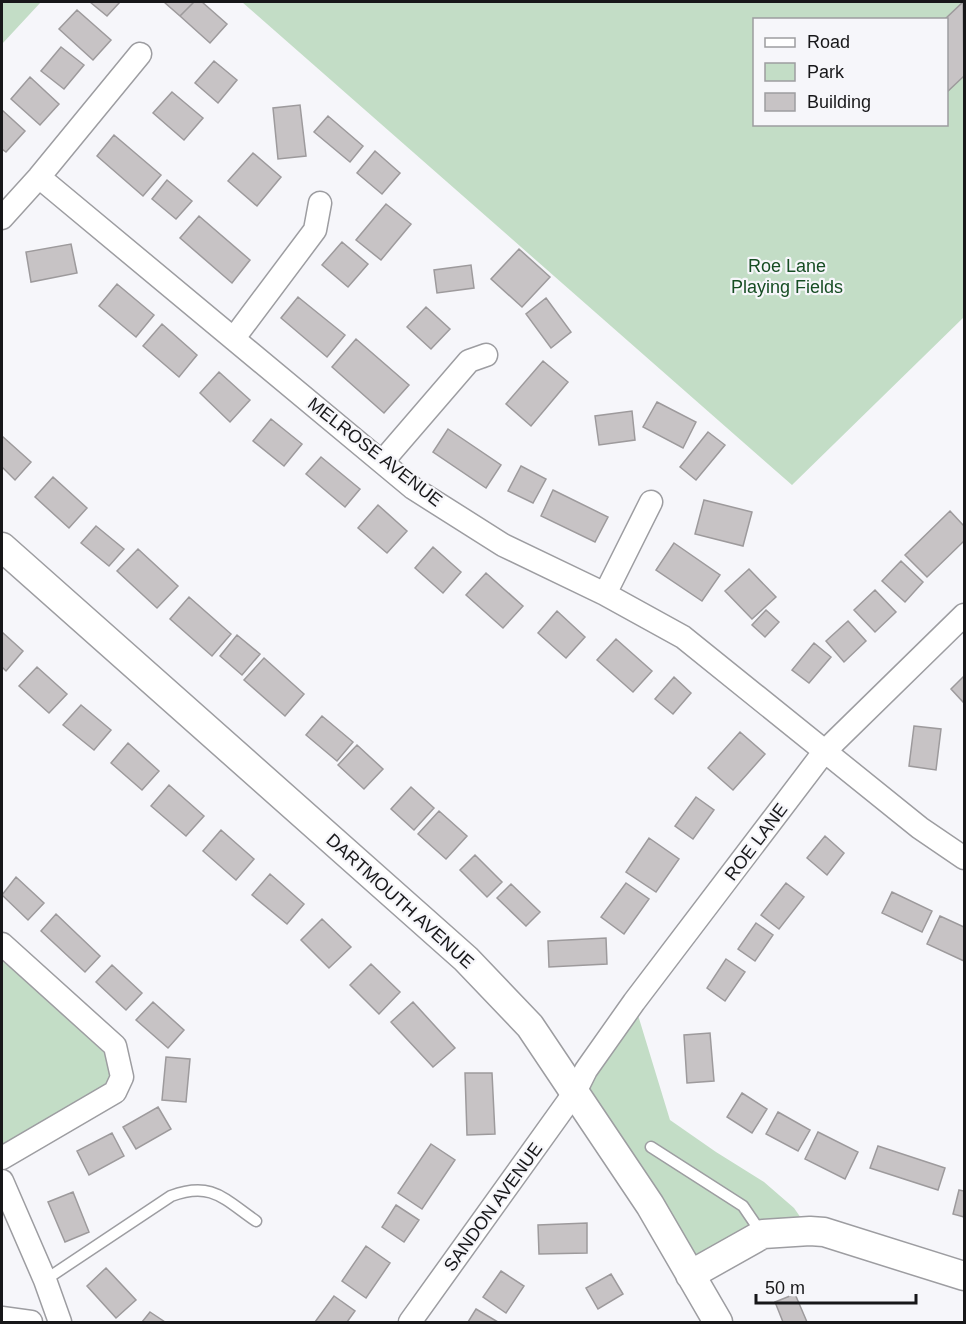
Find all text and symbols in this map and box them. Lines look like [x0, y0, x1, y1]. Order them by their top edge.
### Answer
legend [753, 18, 948, 126]
text: Road [807, 32, 850, 52]
text: Park [807, 62, 845, 82]
text: Building [807, 92, 871, 112]
park label: Roe Lane Playing Fields [731, 256, 843, 297]
street label: MELROSE AVENUE [304, 393, 446, 511]
street label: ROE LANE [721, 800, 791, 884]
street label: DARTMOUTH AVENUE [322, 830, 478, 972]
street label: SANDON AVENUE [440, 1139, 546, 1275]
scale bar [756, 1267, 916, 1305]
text: 50 m [765, 1278, 805, 1298]

